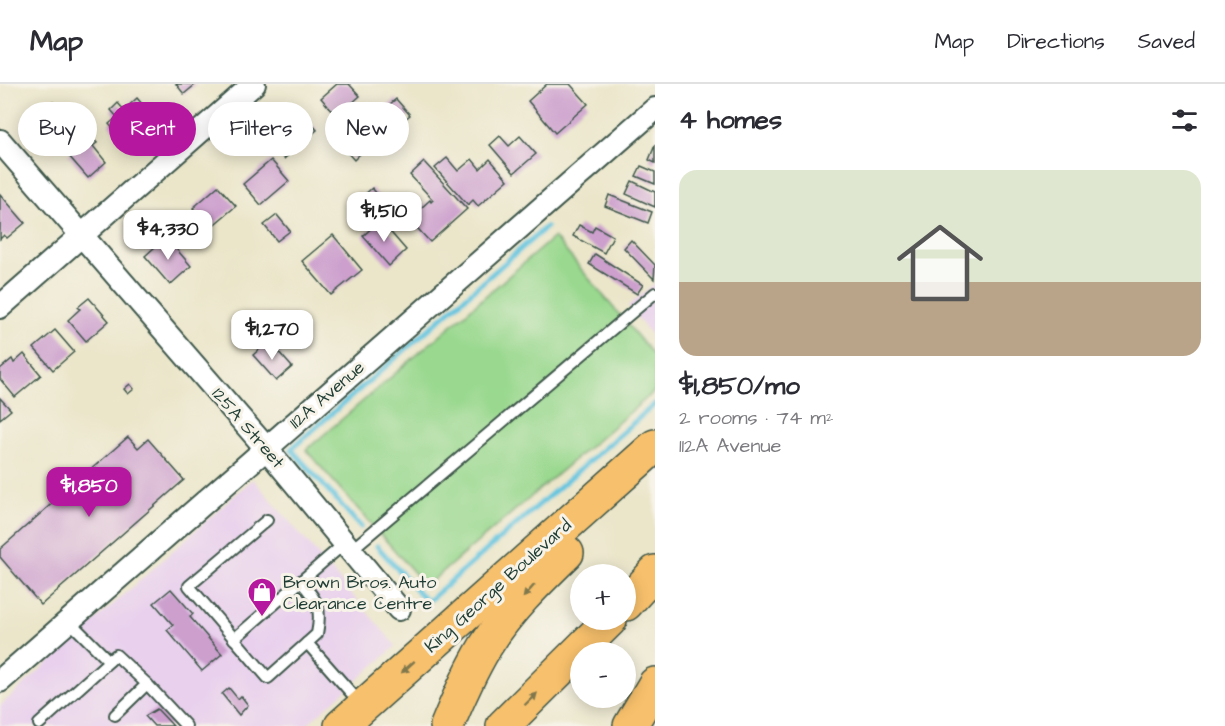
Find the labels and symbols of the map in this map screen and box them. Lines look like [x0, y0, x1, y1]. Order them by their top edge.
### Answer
pin: $1,510 [335, 192, 433, 243]
pin: $4,330 [119, 210, 217, 261]
pin: $1,270 [223, 310, 321, 361]
street label: 112A Avenue [284, 355, 370, 435]
street label: 125A Street [206, 382, 291, 474]
pin: $1,850 [40, 467, 138, 518]
street label: King George Boulevard [419, 513, 578, 660]
place label: Brown Bros. Auto Clearance Centre [283, 570, 436, 616]
shop icon: Brown Bros. Auto Clearance Centre [246, 576, 278, 618]
one-way arrow [523, 583, 536, 599]
one-way arrow [401, 660, 416, 673]
one-way arrow [523, 692, 538, 706]

